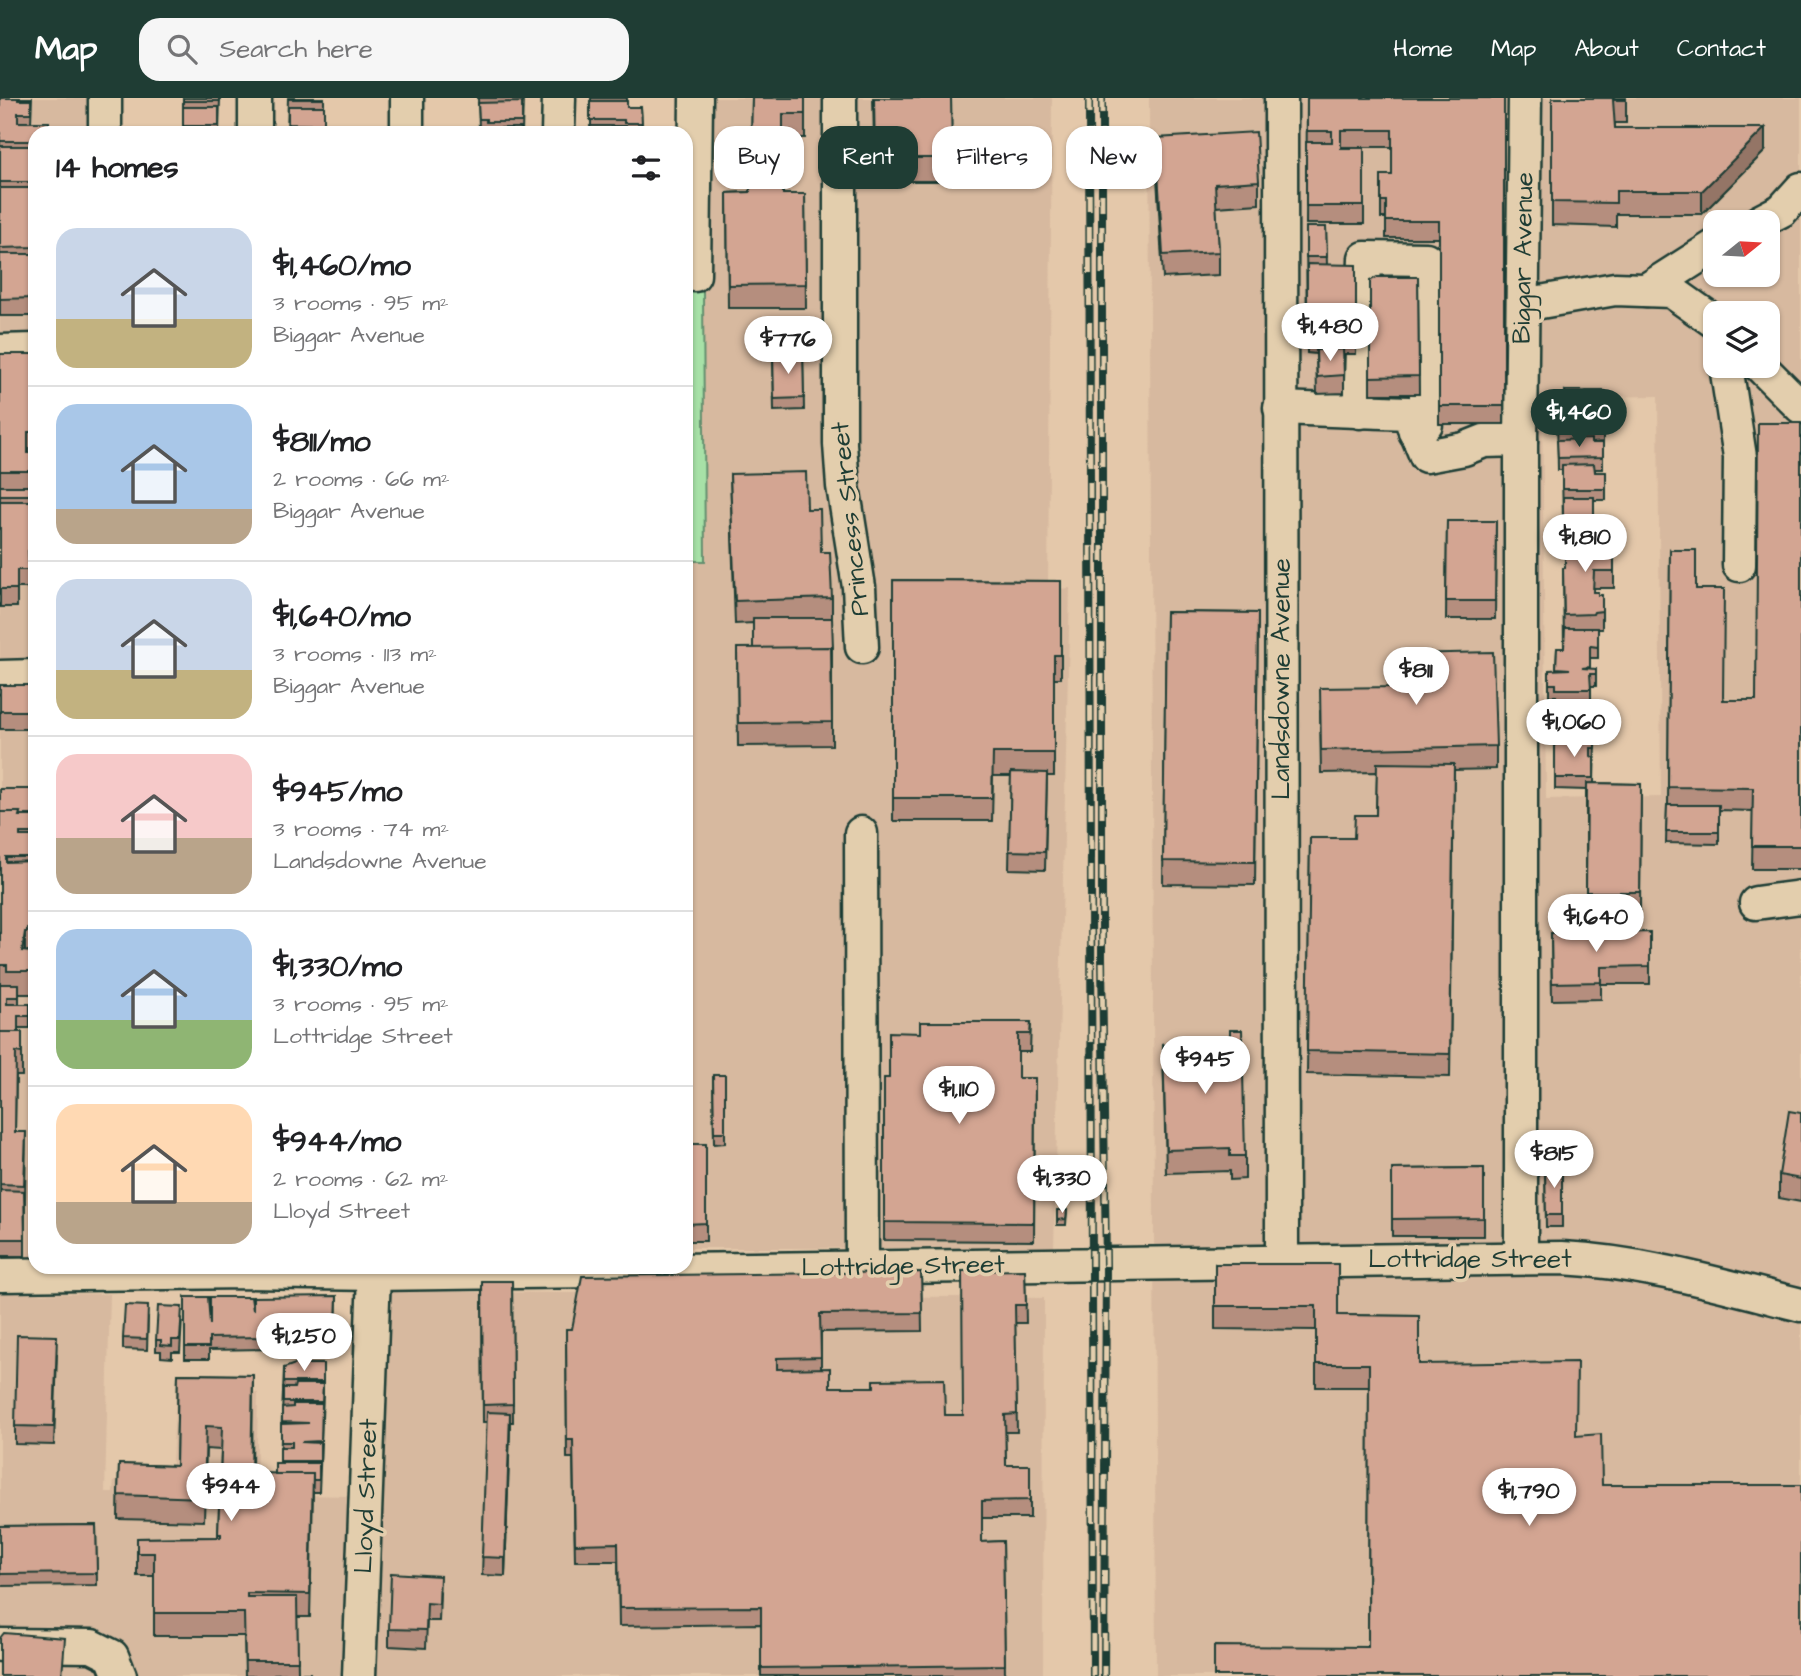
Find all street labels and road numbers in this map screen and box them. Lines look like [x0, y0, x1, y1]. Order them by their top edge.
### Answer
street label: Biggar Avenue [1504, 172, 1544, 344]
street label: Princess Street [822, 420, 878, 618]
street label: Landsdowne Avenue [1263, 558, 1299, 800]
street label: Lottridge Street [1368, 1241, 1572, 1279]
street label: Lottridge Street [801, 1246, 1005, 1288]
street label: Lloyd Street [345, 1417, 389, 1574]

